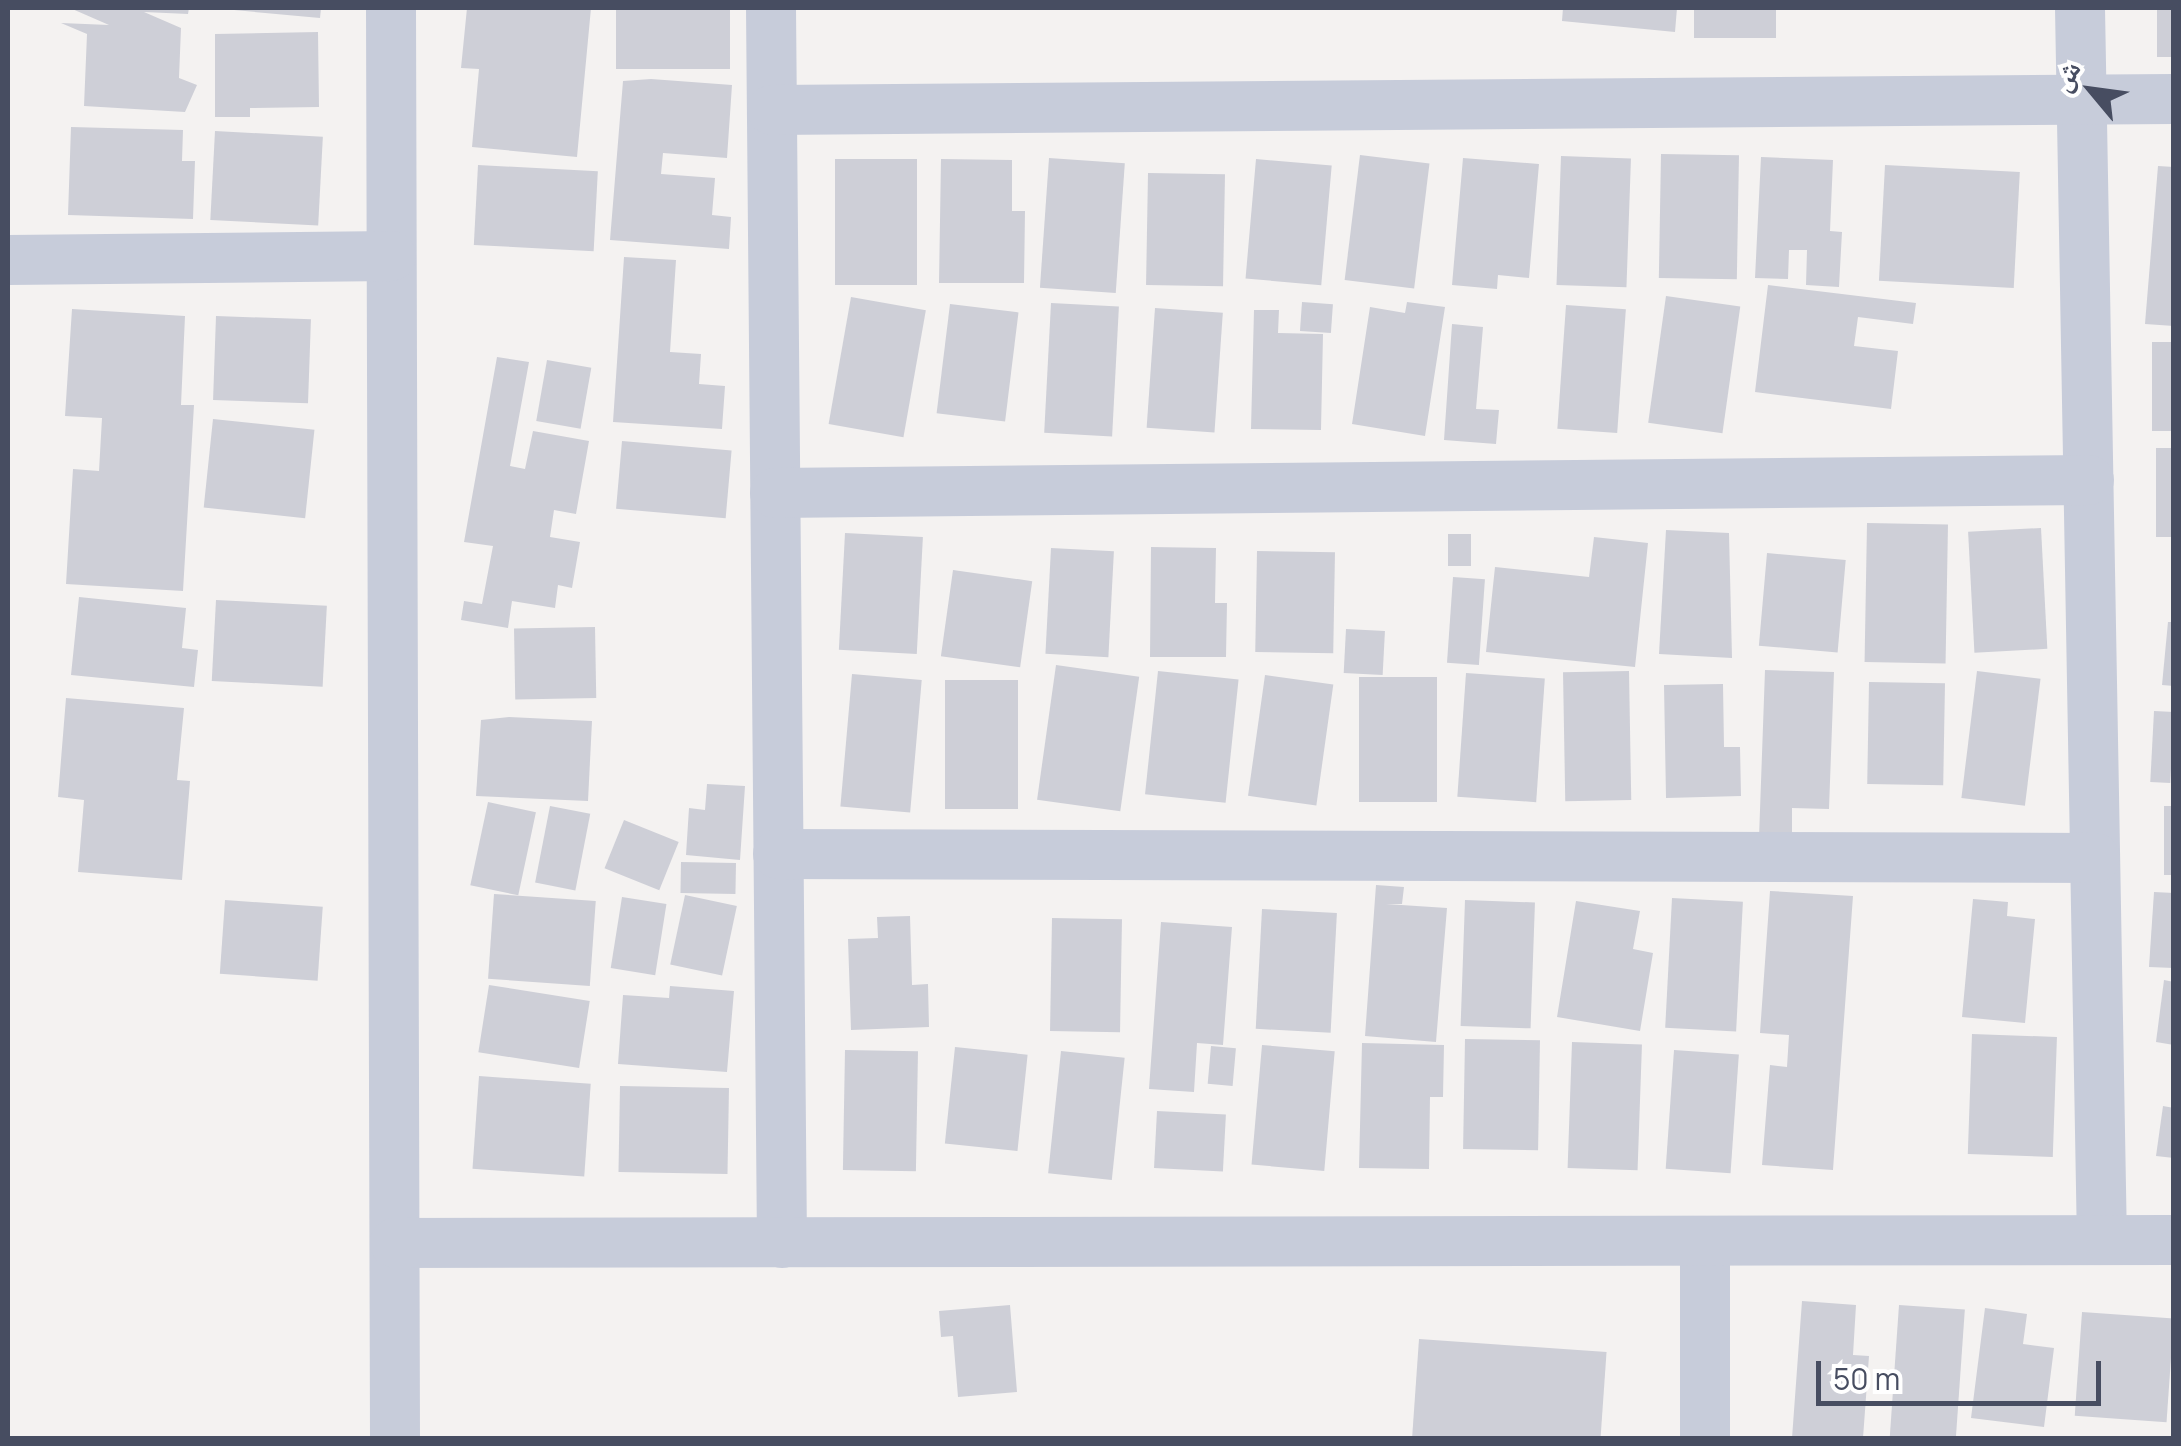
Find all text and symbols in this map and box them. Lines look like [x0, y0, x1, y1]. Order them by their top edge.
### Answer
north arrow [2041, 40, 2141, 140]
text: ش [2041, 53, 2089, 98]
scale bar [1821, 1341, 2106, 1403]
text: 50 m [1833, 1358, 1900, 1399]

